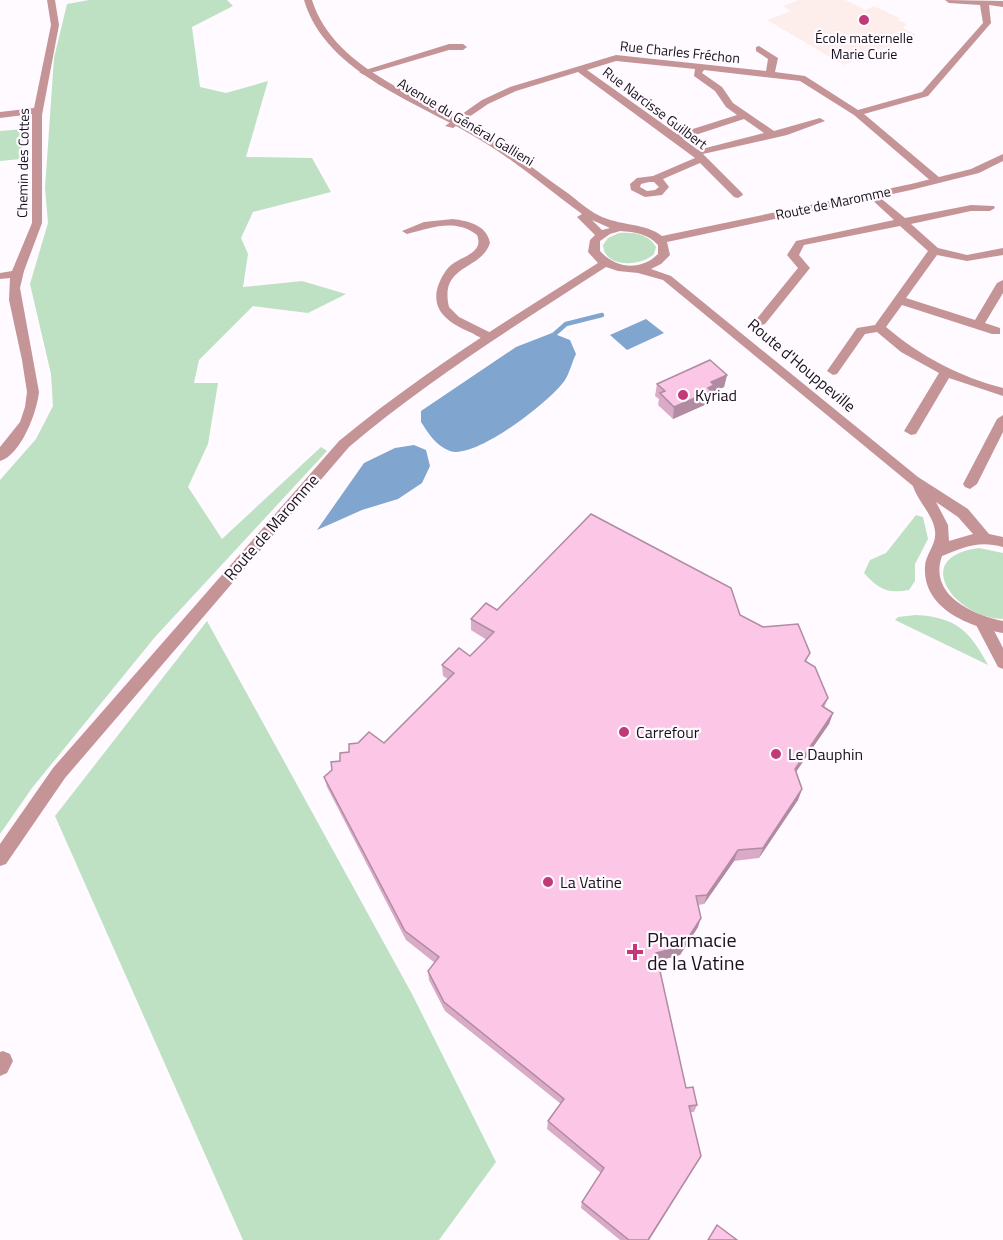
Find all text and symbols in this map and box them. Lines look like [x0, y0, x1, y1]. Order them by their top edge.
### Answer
marker: École maternelle Marie Curie [857, 13, 871, 27]
place label: École maternelle Marie Curie [815, 27, 913, 64]
street label: Rue Charles Fréchon [619, 35, 741, 68]
street label: Rue Narcisse Guilbert [599, 61, 712, 154]
street label: Avenue du Général Gallieni [394, 72, 539, 171]
street label: Chemin des Cottes [11, 108, 34, 218]
street label: Route de Maromme [773, 180, 892, 225]
street label: Route d'Houppeville [743, 312, 861, 418]
place label: Kyriad [695, 383, 737, 407]
marker: Kyriad [676, 388, 690, 402]
street label: Route de Maromme [218, 469, 324, 585]
place label: Carrefour [636, 720, 700, 744]
marker: Carrefour [617, 725, 631, 739]
place label: Le Dauphin [788, 742, 863, 766]
marker: Le Dauphin [769, 747, 783, 761]
place label: La Vatine [560, 870, 622, 894]
marker: La Vatine [541, 875, 555, 889]
place label: Pharmacie de la Vatine [647, 924, 744, 978]
marker: Pharmacie de la Vatine [628, 945, 642, 959]

